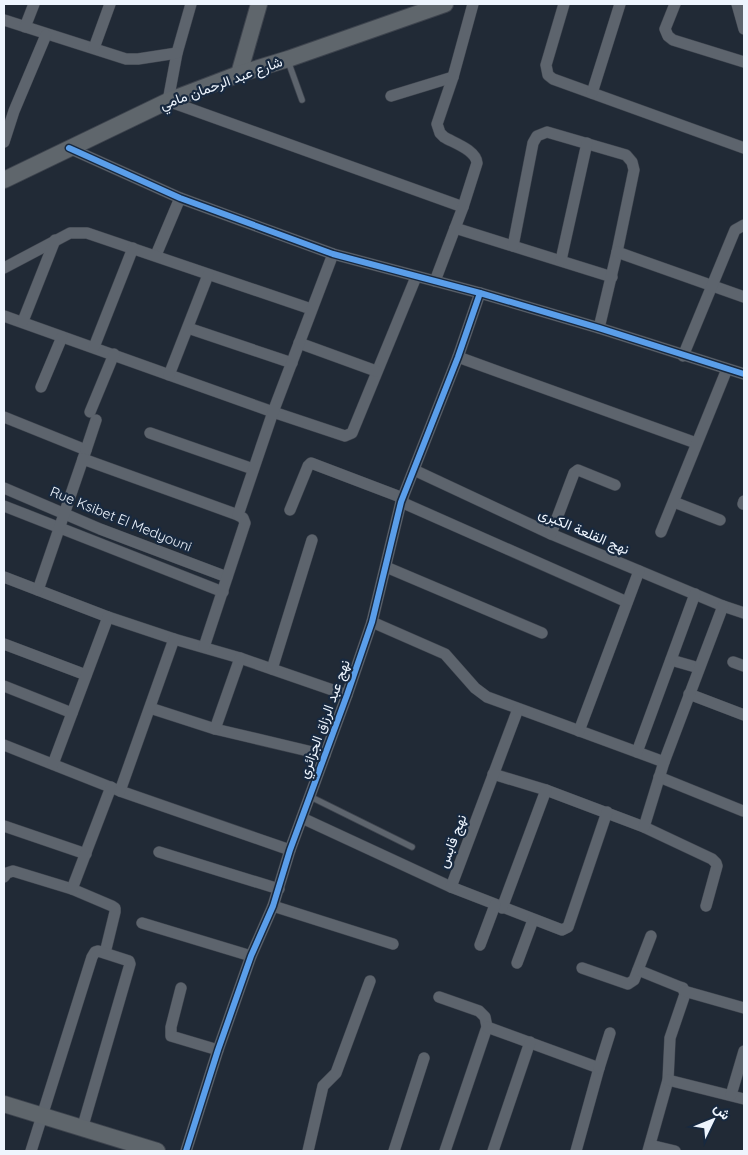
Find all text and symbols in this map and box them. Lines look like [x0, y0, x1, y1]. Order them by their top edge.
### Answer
street label: شارع عبد الرحمان مامي [157, 52, 286, 116]
street label: Rue Ksibet El Medyouni [48, 482, 194, 556]
street label: نهج القلعة الكبرى [535, 504, 632, 560]
street label: نهج عبد الرزاق الجزائري [294, 657, 357, 782]
street label: نهج قابس [434, 812, 472, 871]
north arrow [688, 1095, 738, 1145]
text: ش [710, 1099, 735, 1124]

